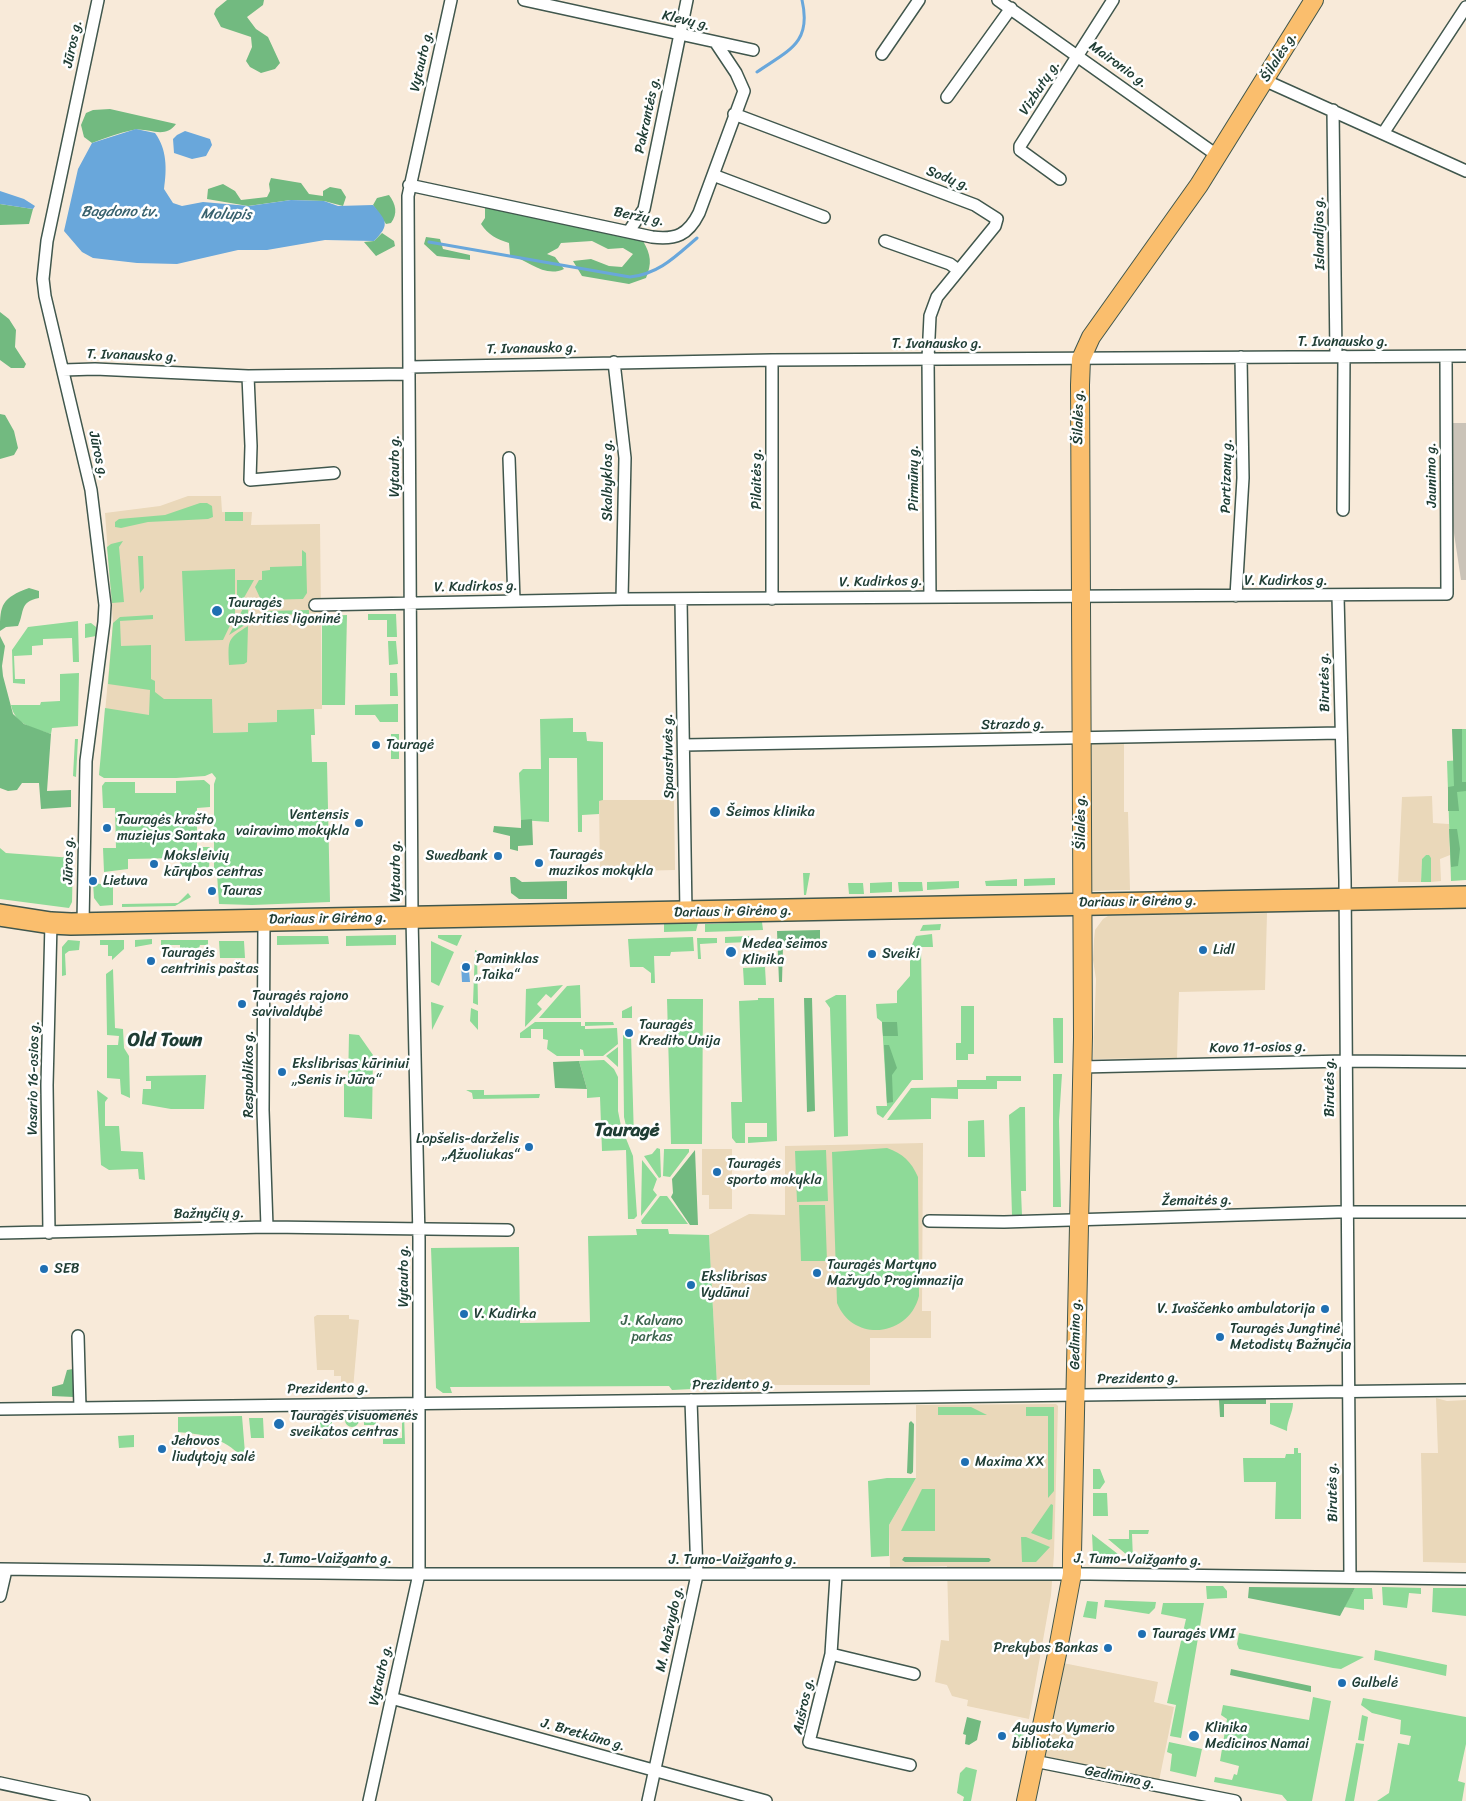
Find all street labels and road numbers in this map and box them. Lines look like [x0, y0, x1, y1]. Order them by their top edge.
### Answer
street label: Klevų g. [660, 7, 712, 35]
street label: Jūros g. [60, 19, 86, 69]
street label: Vytauto g. [407, 29, 437, 93]
street label: Šilalės g. [1257, 29, 1301, 85]
street label: Maironio g. [1085, 38, 1151, 92]
street label: Vizbutų g. [1016, 57, 1064, 119]
street label: Pakrantės g. [632, 75, 664, 155]
street label: Sodų g. [924, 163, 972, 195]
street label: Islandijos g. [1311, 196, 1329, 270]
street label: Beržų g. [612, 204, 666, 230]
street label: T. Ivanausko g. [1298, 334, 1388, 350]
street label: T. Ivanausko g. [892, 336, 982, 352]
street label: T. Ivanausko g. [487, 340, 577, 358]
street label: T. Ivanausko g. [86, 346, 178, 366]
street label: Šilalės g. [1070, 389, 1088, 445]
street label: Jūros g. [84, 430, 112, 480]
street label: Vytauto g. [387, 435, 403, 497]
street label: Partizanų g. [1218, 438, 1236, 514]
street label: Skalbyklos g. [600, 439, 616, 521]
street label: Jaunimo g. [1423, 442, 1441, 508]
street label: Pirmūnų g. [906, 445, 922, 511]
street label: Pilaitės g. [749, 448, 765, 510]
street label: V. Kudirkos g. [839, 573, 923, 591]
street label: V. Kudirkos g. [1244, 573, 1328, 589]
street label: V. Kudirkos g. [434, 578, 518, 596]
street label: Birutės g. [1316, 652, 1334, 712]
street label: Spaustuvės g. [660, 713, 678, 799]
street label: Strazdo g. [981, 716, 1045, 734]
street label: Šilalės g. [1073, 794, 1089, 850]
street label: Jūros g. [60, 836, 78, 884]
street label: Vytauto g. [388, 840, 404, 902]
street label: Dariaus ir Girėno g. [1079, 893, 1197, 911]
street label: Dariaus ir Girėno g. [674, 903, 792, 921]
street label: Dariaus ir Girėno g. [269, 910, 387, 928]
street label: Vasario 16-osios g. [25, 1021, 43, 1135]
street label: Respublikos g. [241, 1030, 257, 1118]
street label: Kovo 11-osios g. [1209, 1039, 1307, 1057]
street label: Birutės g. [1322, 1057, 1338, 1117]
street label: Žemaitės g. [1162, 1192, 1232, 1210]
street label: Bažnyčių g. [174, 1205, 244, 1223]
street label: Vytauto g. [396, 1245, 412, 1307]
street label: Gedimino g. [1067, 1298, 1085, 1370]
street label: Prezidento g. [1097, 1370, 1179, 1388]
street label: Prezidento g. [692, 1376, 774, 1394]
street label: Prezidento g. [287, 1380, 369, 1398]
street label: Birutės g. [1324, 1462, 1342, 1522]
street label: J. Tumo-Vaižganto g. [1074, 1550, 1202, 1570]
street label: J. Tumo-Vaižganto g. [264, 1551, 392, 1567]
street label: J. Tumo-Vaižganto g. [669, 1552, 797, 1568]
street label: M. Mažvydo g. [653, 1584, 687, 1674]
street label: Vytauto g. [366, 1643, 396, 1707]
street label: Aušros g. [790, 1676, 818, 1736]
street label: J. Bretkūno g. [539, 1715, 627, 1755]
street label: Gedimino g. [1083, 1763, 1157, 1793]

